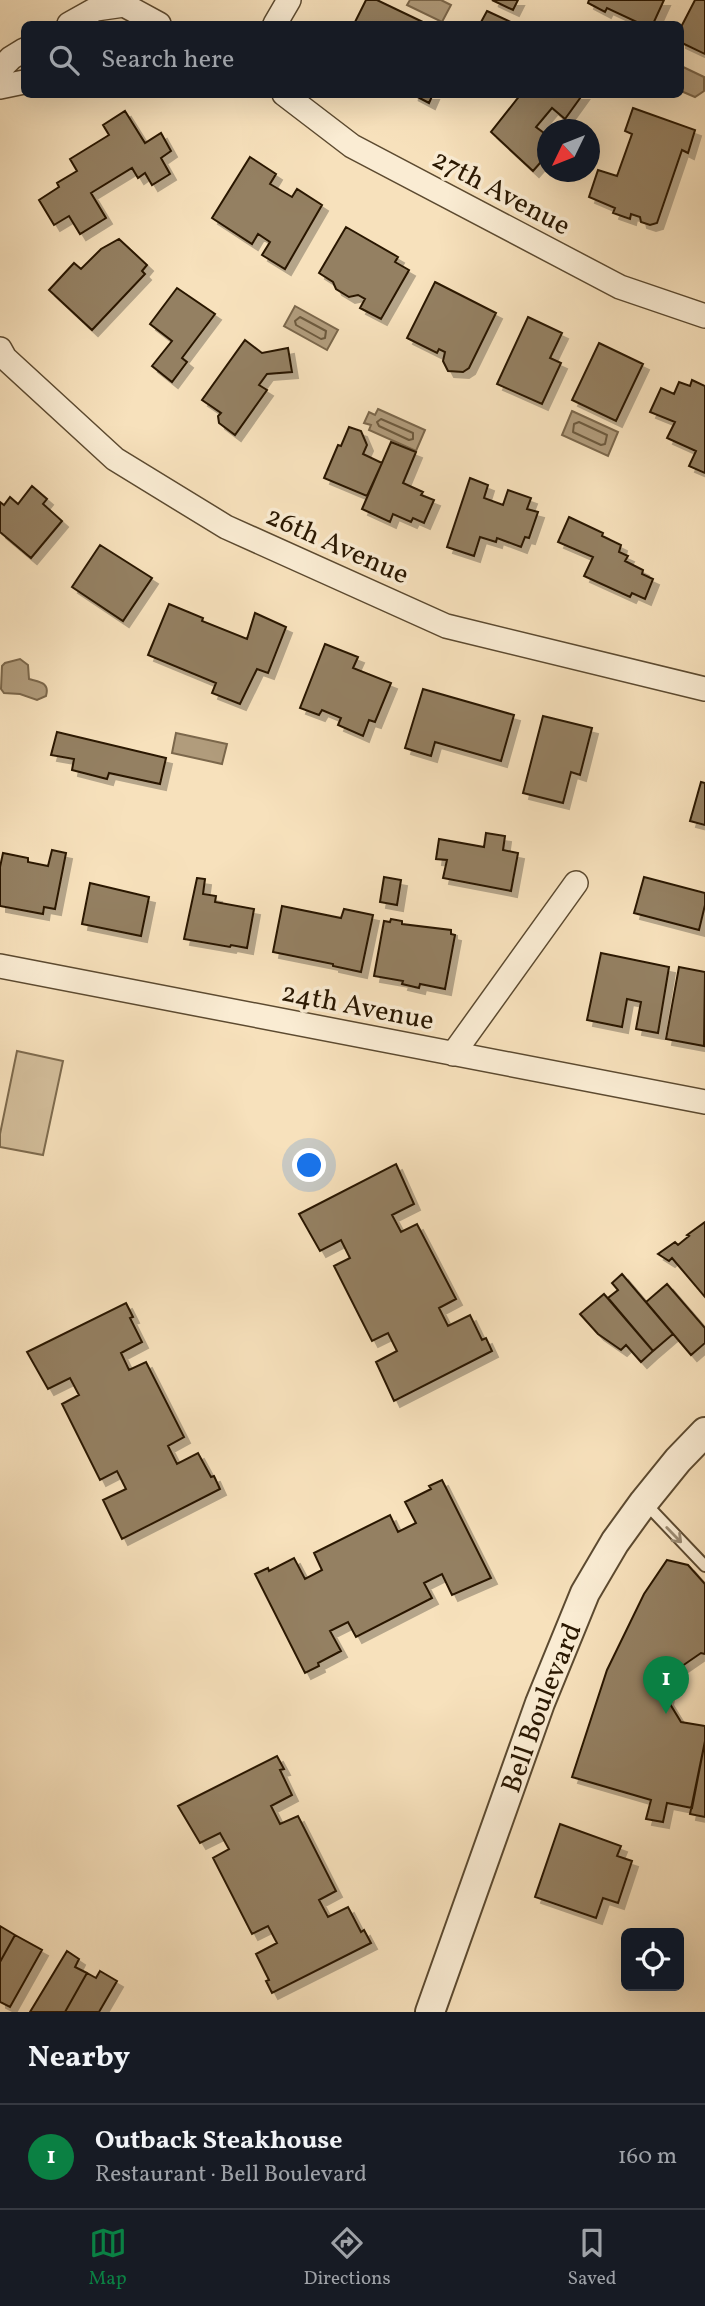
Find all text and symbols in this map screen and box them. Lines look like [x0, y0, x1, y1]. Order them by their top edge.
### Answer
search box [21, 21, 684, 98]
icon: search [45, 41, 83, 79]
text: Search here [101, 42, 234, 78]
north arrow [537, 119, 600, 182]
street label: 27th Avenue [425, 140, 577, 246]
street label: 26th Avenue [259, 497, 415, 595]
street label: 24th Avenue [278, 974, 437, 1041]
your location [292, 1148, 326, 1182]
one-way arrow [665, 1526, 682, 1543]
street label: Bell Boulevard [493, 1617, 593, 1798]
pin: 1 [643, 1656, 689, 1714]
map controls [621, 1928, 684, 1991]
button: locate [621, 1928, 684, 1991]
text: Nearby [28, 2037, 130, 2079]
text: Outback Steakhouse [95, 2123, 343, 2159]
text: 1 [46, 2141, 56, 2173]
text: 160 m [618, 2141, 677, 2173]
text: Restaurant · Bell Boulevard [95, 2159, 367, 2191]
tab: Map [88, 2224, 127, 2292]
tab: Directions [304, 2224, 391, 2292]
tab: Saved [568, 2224, 616, 2292]

